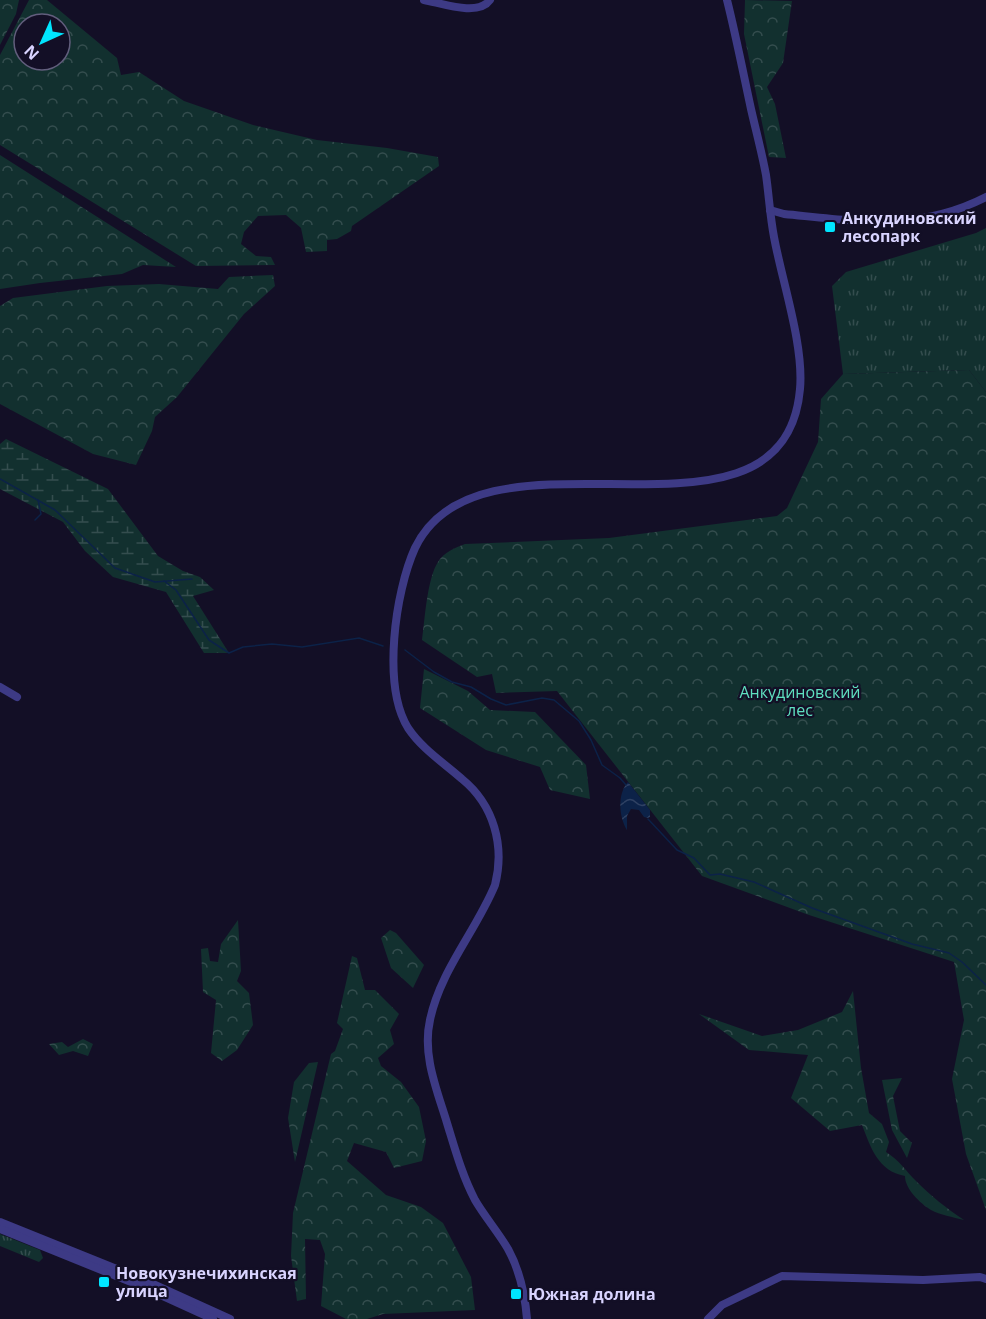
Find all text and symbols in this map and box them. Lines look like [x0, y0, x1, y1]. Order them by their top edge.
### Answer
north arrow [12, 12, 72, 72]
text: N [19, 40, 44, 65]
place label: Анкудиновский лесопарк [842, 207, 977, 247]
marker: Анкудиновский лесопарк [823, 220, 837, 234]
park label: Анкудиновский лес [739, 681, 861, 721]
place label: Новокузнечихинская улица [116, 1262, 297, 1302]
marker: Новокузнечихинская улица [97, 1275, 111, 1289]
place label: Южная долина [528, 1283, 656, 1305]
marker: Южная долина [509, 1287, 523, 1301]

